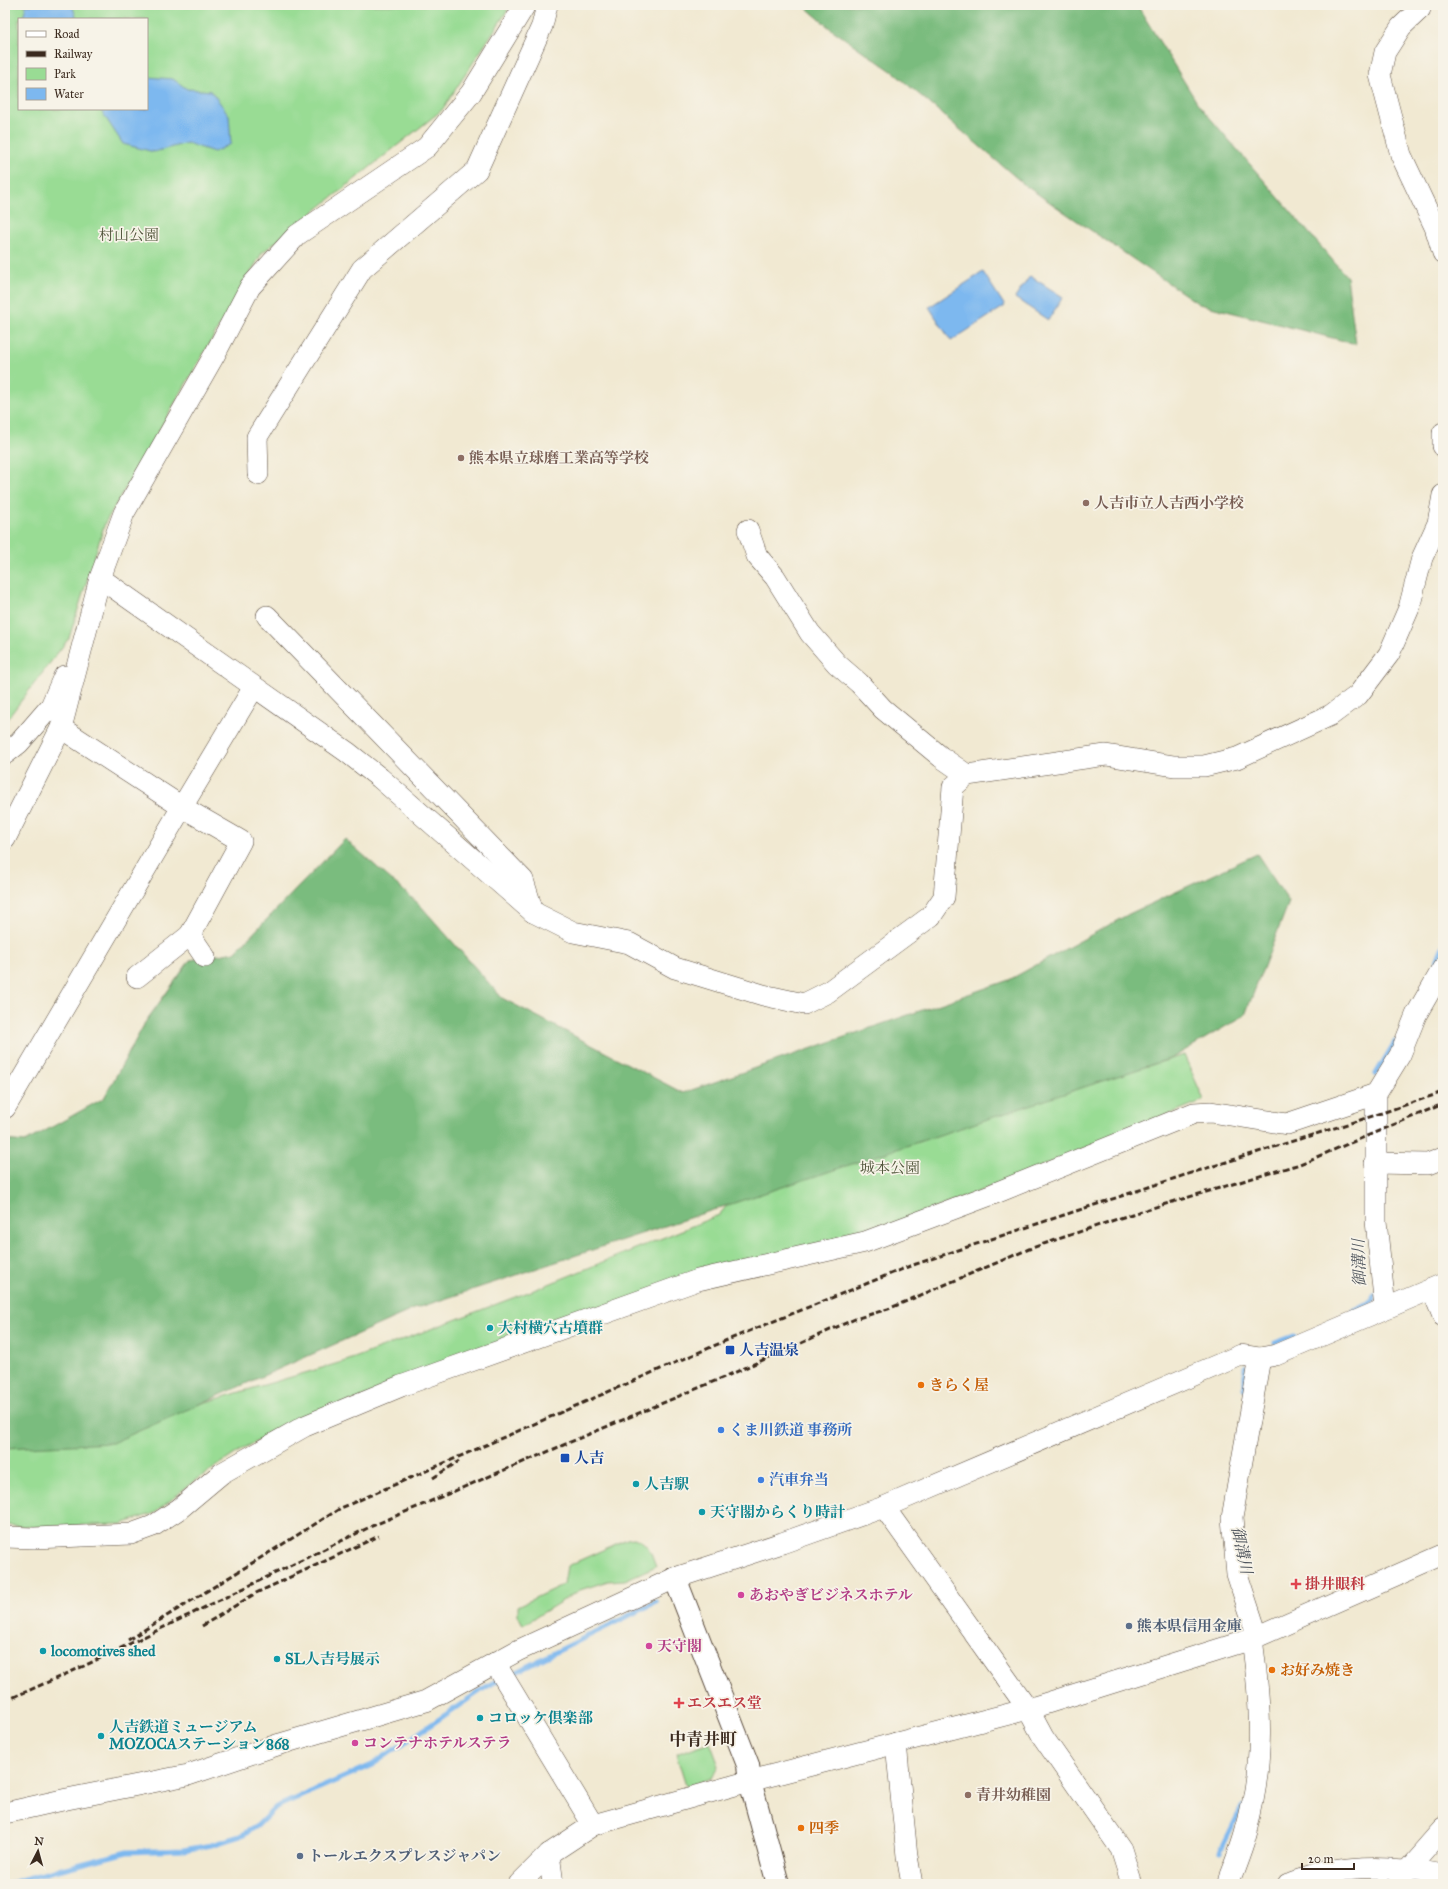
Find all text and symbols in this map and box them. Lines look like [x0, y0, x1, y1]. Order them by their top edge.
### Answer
legend [18, 18, 148, 110]
text: Road [54, 27, 80, 41]
text: Railway [54, 47, 93, 61]
text: Park [54, 67, 76, 81]
text: Water [54, 87, 84, 101]
park label: 村山公園 [99, 226, 159, 244]
place label: 熊本県立球磨工業高等学校 [469, 449, 649, 467]
marker: 熊本県立球磨工業高等学校 [456, 453, 466, 463]
place label: 人吉市立人吉西小学校 [1094, 494, 1244, 512]
marker: 人吉市立人吉西小学校 [1081, 498, 1091, 508]
park label: 城本公園 [860, 1159, 920, 1177]
water label: 御溝川 [1349, 1237, 1369, 1287]
place label: 大村横穴古墳群 [498, 1319, 603, 1337]
marker: 大村横穴古墳群 [485, 1323, 495, 1333]
place label: 人吉温泉 [739, 1341, 799, 1359]
marker: 人吉温泉 [724, 1344, 736, 1356]
place label: きらく屋 [929, 1376, 989, 1394]
marker: きらく屋 [916, 1380, 926, 1390]
place label: くま川鉄道 事務所 [729, 1421, 852, 1439]
marker: くま川鉄道 事務所 [716, 1425, 726, 1435]
place label: 人吉 [574, 1449, 604, 1467]
marker: 人吉 [559, 1452, 571, 1464]
place label: 汽車弁当 [769, 1471, 829, 1489]
place label: 人吉駅 [644, 1475, 689, 1493]
marker: 汽車弁当 [756, 1475, 766, 1485]
marker: 人吉駅 [631, 1479, 641, 1489]
place label: 天守閣からくり時計 [710, 1503, 846, 1521]
marker: 天守閣からくり時計 [697, 1507, 707, 1517]
water label: 御溝川 [1228, 1525, 1257, 1577]
place label: 掛井眼科 [1305, 1575, 1365, 1593]
marker: 掛井眼科 [1290, 1578, 1302, 1590]
place label: あおやぎビジネスホテル [749, 1586, 913, 1604]
marker: あおやぎビジネスホテル [736, 1590, 746, 1600]
place label: 熊本県信用金庫 [1137, 1617, 1242, 1635]
marker: 熊本県信用金庫 [1124, 1621, 1134, 1631]
place label: 天守閣 [657, 1637, 702, 1655]
marker: 天守閣 [644, 1641, 654, 1651]
place label: locomotives shed [50, 1642, 156, 1660]
marker: locomotives shed [38, 1646, 48, 1656]
place label: SL人吉号展示 [285, 1650, 380, 1668]
marker: SL人吉号展示 [272, 1654, 282, 1664]
place label: お好み焼き [1280, 1661, 1355, 1679]
marker: お好み焼き [1267, 1665, 1277, 1675]
place label: エスエス堂 [687, 1694, 762, 1712]
marker: エスエス堂 [674, 1698, 684, 1708]
place label: コロッケ倶楽部 [488, 1709, 594, 1727]
marker: コロッケ倶楽部 [475, 1713, 485, 1723]
place label: 人吉鉄道ミュージアム MOZOCAステーション868 [109, 1718, 290, 1753]
district label: 中青井町 [669, 1729, 737, 1750]
marker: 人吉鉄道ミュージアム MOZOCAステーション868 [96, 1731, 106, 1741]
place label: コンテナホテルステラ [363, 1734, 512, 1752]
marker: コンテナホテルステラ [350, 1738, 360, 1748]
place label: 青井幼稚園 [976, 1786, 1051, 1804]
marker: 青井幼稚園 [963, 1790, 973, 1800]
place label: 四季 [809, 1819, 839, 1837]
marker: 四季 [796, 1823, 806, 1833]
north arrow [18, 1831, 58, 1871]
text: N [34, 1835, 45, 1849]
scale bar [1302, 1845, 1354, 1871]
place label: トールエクスプレスジャパン [308, 1847, 501, 1865]
marker: トールエクスプレスジャパン [295, 1851, 305, 1861]
text: 20 m [1308, 1852, 1334, 1866]

